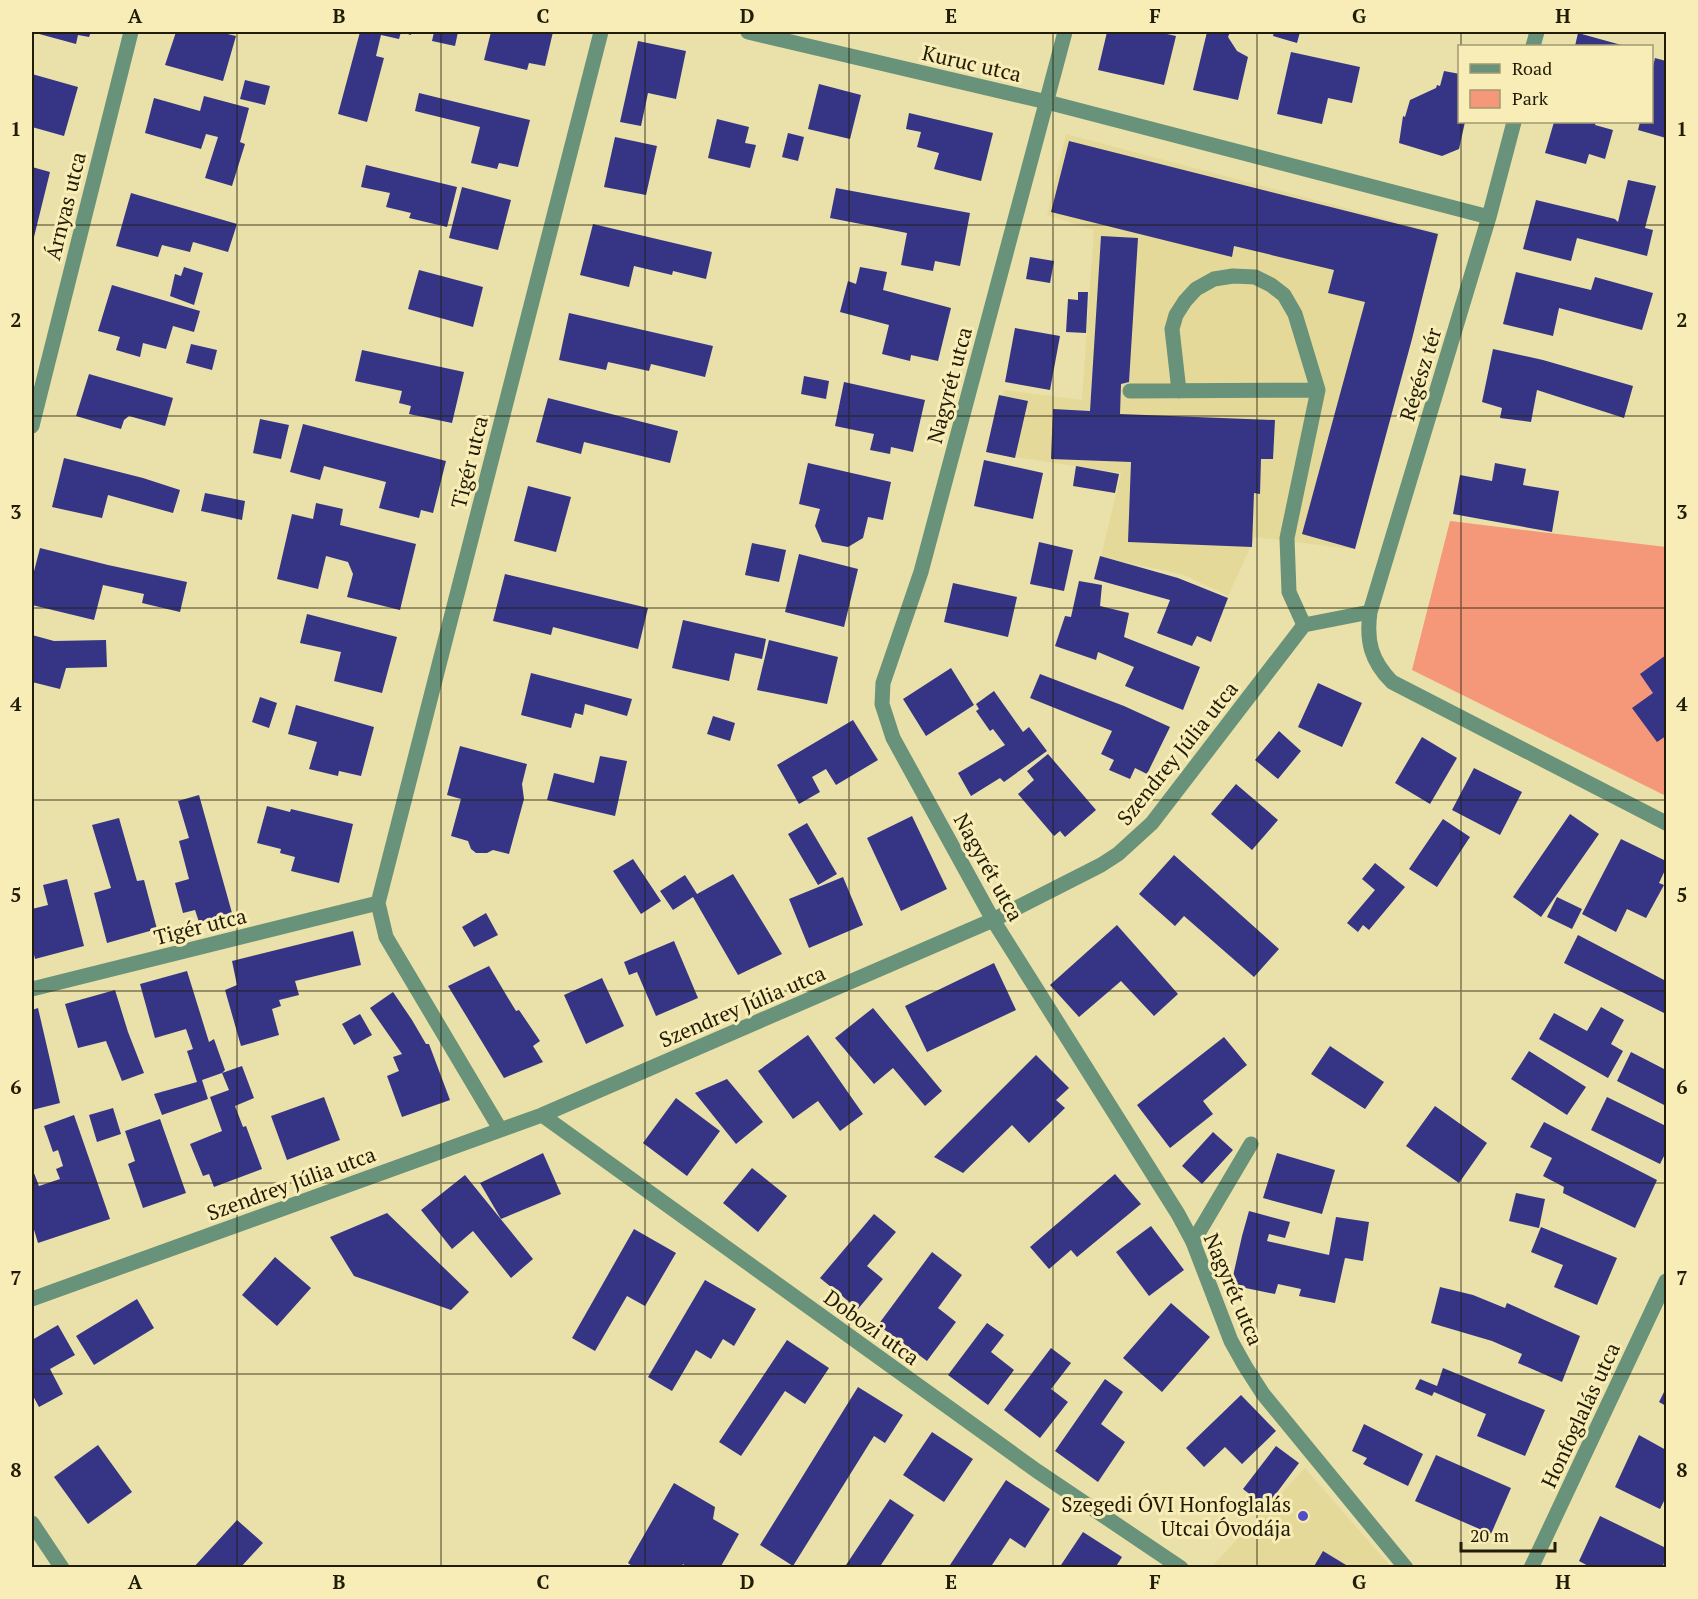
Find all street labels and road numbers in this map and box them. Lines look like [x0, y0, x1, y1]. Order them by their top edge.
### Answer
street label: Kuruc utca [920, 38, 1025, 88]
street label: Árnyas utca [38, 149, 92, 263]
street label: Nagyrét utca [920, 323, 978, 446]
street label: Régész tér [1393, 324, 1447, 424]
street label: Tigér utca [444, 412, 494, 511]
street label: Szendrey Júlia utca [1110, 675, 1244, 831]
street label: Nagyrét utca [948, 808, 1030, 926]
street label: Tigér utca [151, 901, 250, 951]
street label: Szendrey Júlia utca [655, 958, 830, 1054]
street label: Szendrey Júlia utca [203, 1139, 380, 1227]
street label: Nagyrét utca [1198, 1229, 1270, 1350]
street label: Dobozi utca [819, 1283, 926, 1371]
street label: Honfoglalás utca [1534, 1338, 1626, 1492]

